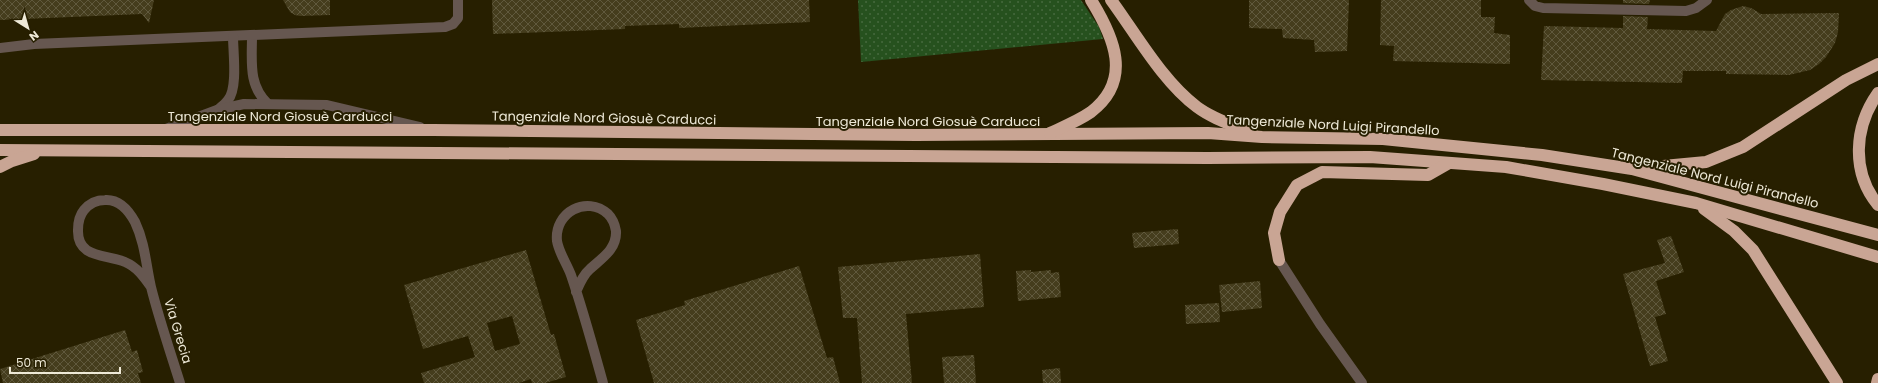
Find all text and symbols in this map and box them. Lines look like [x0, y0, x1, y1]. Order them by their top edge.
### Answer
north arrow [8, 8, 48, 48]
text: N [26, 27, 42, 45]
street label: Tangenziale Nord Giosuè Carducci [168, 107, 392, 126]
street label: Tangenziale Nord Giosuè Carducci [492, 107, 716, 129]
street label: Tangenziale Nord Luigi Pirandello [1226, 110, 1440, 140]
street label: Tangenziale Nord Giosuè Carducci [816, 112, 1040, 131]
street label: Tangenziale Nord Luigi Pirandello [1609, 143, 1821, 213]
street label: Via Grecia [159, 296, 197, 366]
scale bar [10, 349, 120, 375]
text: 50 m [16, 354, 47, 371]

